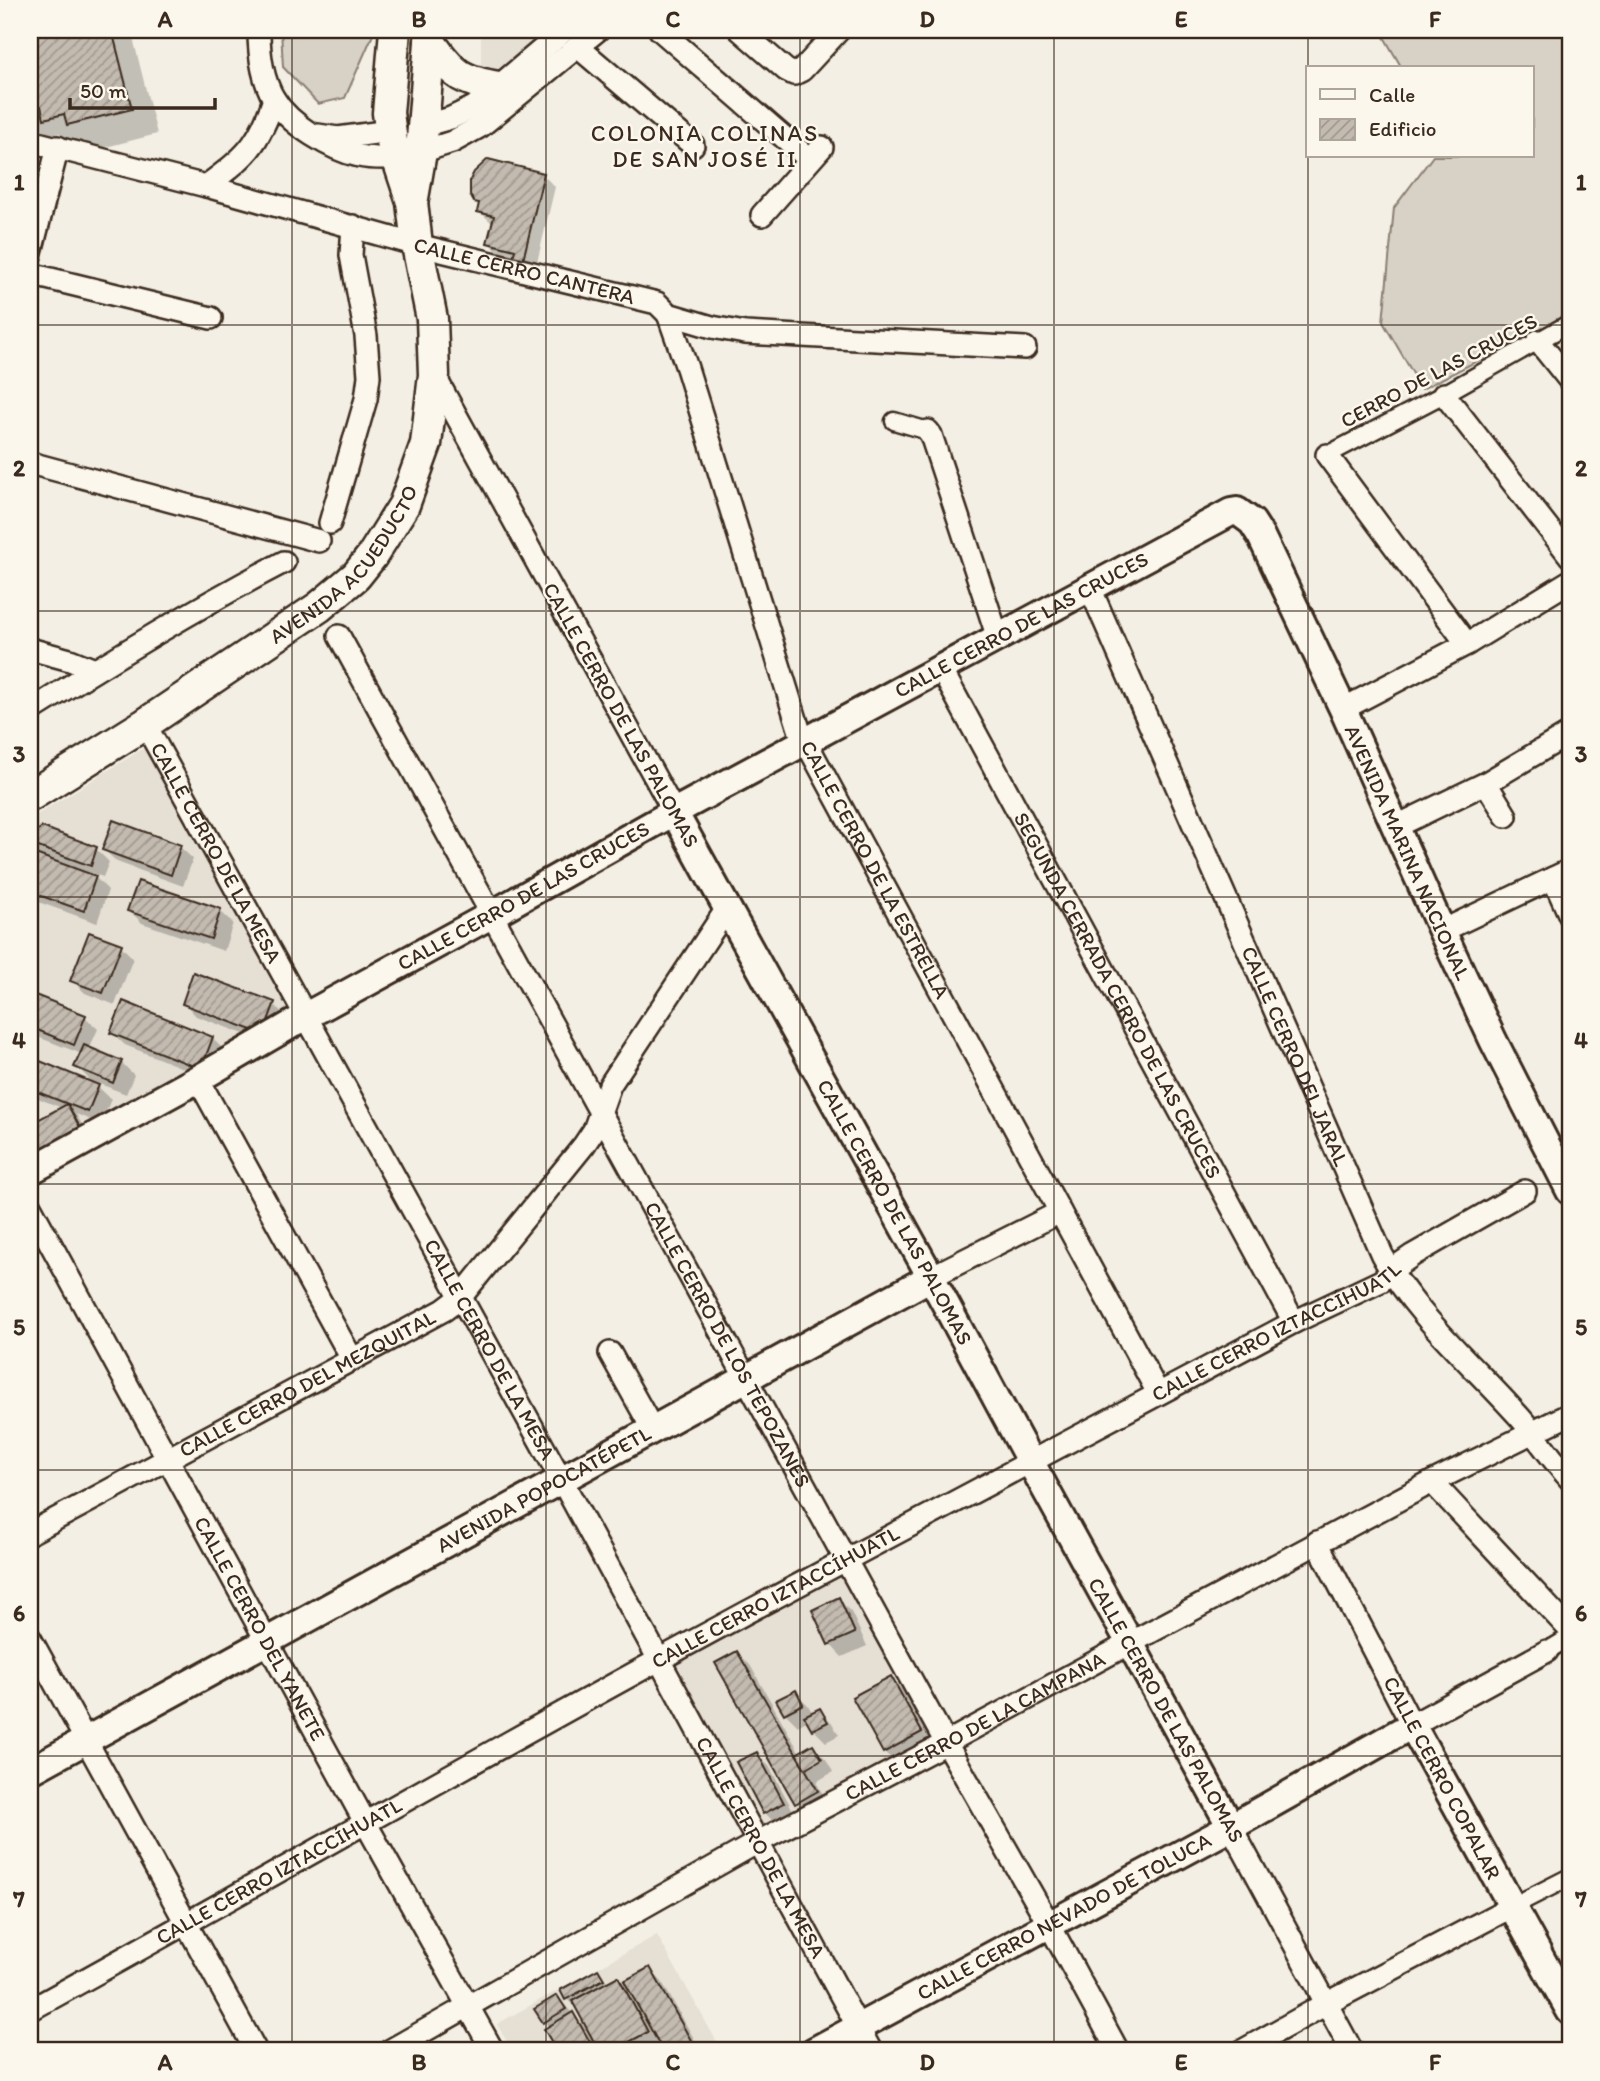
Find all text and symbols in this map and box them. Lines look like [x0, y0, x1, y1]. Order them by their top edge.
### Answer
text: A [157, 5, 173, 33]
text: B [412, 5, 427, 33]
text: C [666, 5, 681, 33]
text: D [919, 5, 935, 33]
text: E [1175, 5, 1188, 33]
text: F [1429, 5, 1442, 33]
scale bar [70, 66, 215, 110]
legend [1306, 66, 1534, 158]
text: 50 m [80, 78, 127, 103]
text: Calle [1369, 82, 1415, 107]
text: Edificio [1369, 116, 1437, 141]
district label: COLONIA COLINAS DE SAN JOSÉ II [591, 119, 819, 173]
text: 1 [14, 168, 25, 196]
text: 1 [1576, 168, 1587, 196]
street label: CALLE CERRO CANTERA [411, 232, 638, 309]
street label: CERRO DE LAS CRUCES [1336, 308, 1541, 433]
text: 2 [13, 454, 26, 482]
text: 2 [1575, 454, 1588, 482]
street label: AVENIDA ACUEDUCTO [265, 482, 422, 649]
street label: CALLE CERRO DE LAS CRUCES [890, 546, 1152, 703]
street label: CALLE CERRO DE LAS PALOMAS [538, 578, 705, 851]
street label: AVENIDA MARINA NACIONAL [1340, 721, 1476, 984]
street label: CALLE CERRO DE LA ESTRELLA [796, 736, 956, 1003]
street label: CALLE CERRO DE LA MESA [146, 738, 287, 968]
text: 3 [13, 740, 26, 768]
text: 3 [1575, 740, 1588, 768]
street label: SEGUNDA CERRADA CERRO DE LAS CRUCES [1009, 808, 1227, 1183]
street label: CALLE CERRO DE LAS CRUCES [393, 815, 654, 976]
street label: CALLE CERRO DEL JARAL [1236, 942, 1355, 1170]
text: 4 [12, 1026, 26, 1054]
text: 4 [1574, 1026, 1588, 1054]
street label: CALLE CERRO DE LAS PALOMAS [812, 1075, 978, 1349]
street label: CALLE CERRO DE LOS TEPOZANES [640, 1197, 816, 1491]
street label: CALLE CERRO DE LA MESA [419, 1234, 561, 1464]
street label: CALLE CERRO IZTACCÍHUATL [1147, 1256, 1406, 1407]
street label: CALLE CERRO DEL MEZQUITAL [175, 1304, 440, 1462]
text: 5 [13, 1313, 25, 1341]
text: 5 [1575, 1313, 1587, 1341]
street label: AVENIDA POPOCATÉPETL [432, 1420, 655, 1558]
street label: CALLE CERRO DEL YANETE [189, 1512, 331, 1745]
street label: CALLE CERRO IZTACCÍHUATL [647, 1520, 904, 1674]
street label: CALLE CERRO DE LAS PALOMAS [1083, 1573, 1250, 1846]
text: 6 [13, 1599, 25, 1627]
text: 6 [1575, 1599, 1587, 1627]
street label: CALLE CERRO DE LA CAMPANA [841, 1646, 1110, 1806]
street label: CALLE CERRO COPALAR [1378, 1672, 1507, 1884]
street label: CALLE CERRO DE LA MESA [691, 1732, 831, 1963]
street label: CALLE CERRO IZTACCÍHUATL [152, 1792, 406, 1950]
street label: CALLE CERRO NEVADO DE TOLUCA [913, 1827, 1216, 2005]
text: 7 [12, 1885, 25, 1913]
text: 7 [1574, 1885, 1587, 1913]
text: A [157, 2048, 173, 2076]
text: B [412, 2048, 427, 2076]
text: C [666, 2048, 681, 2076]
text: D [919, 2048, 935, 2076]
text: E [1175, 2048, 1188, 2076]
text: F [1429, 2048, 1442, 2076]

